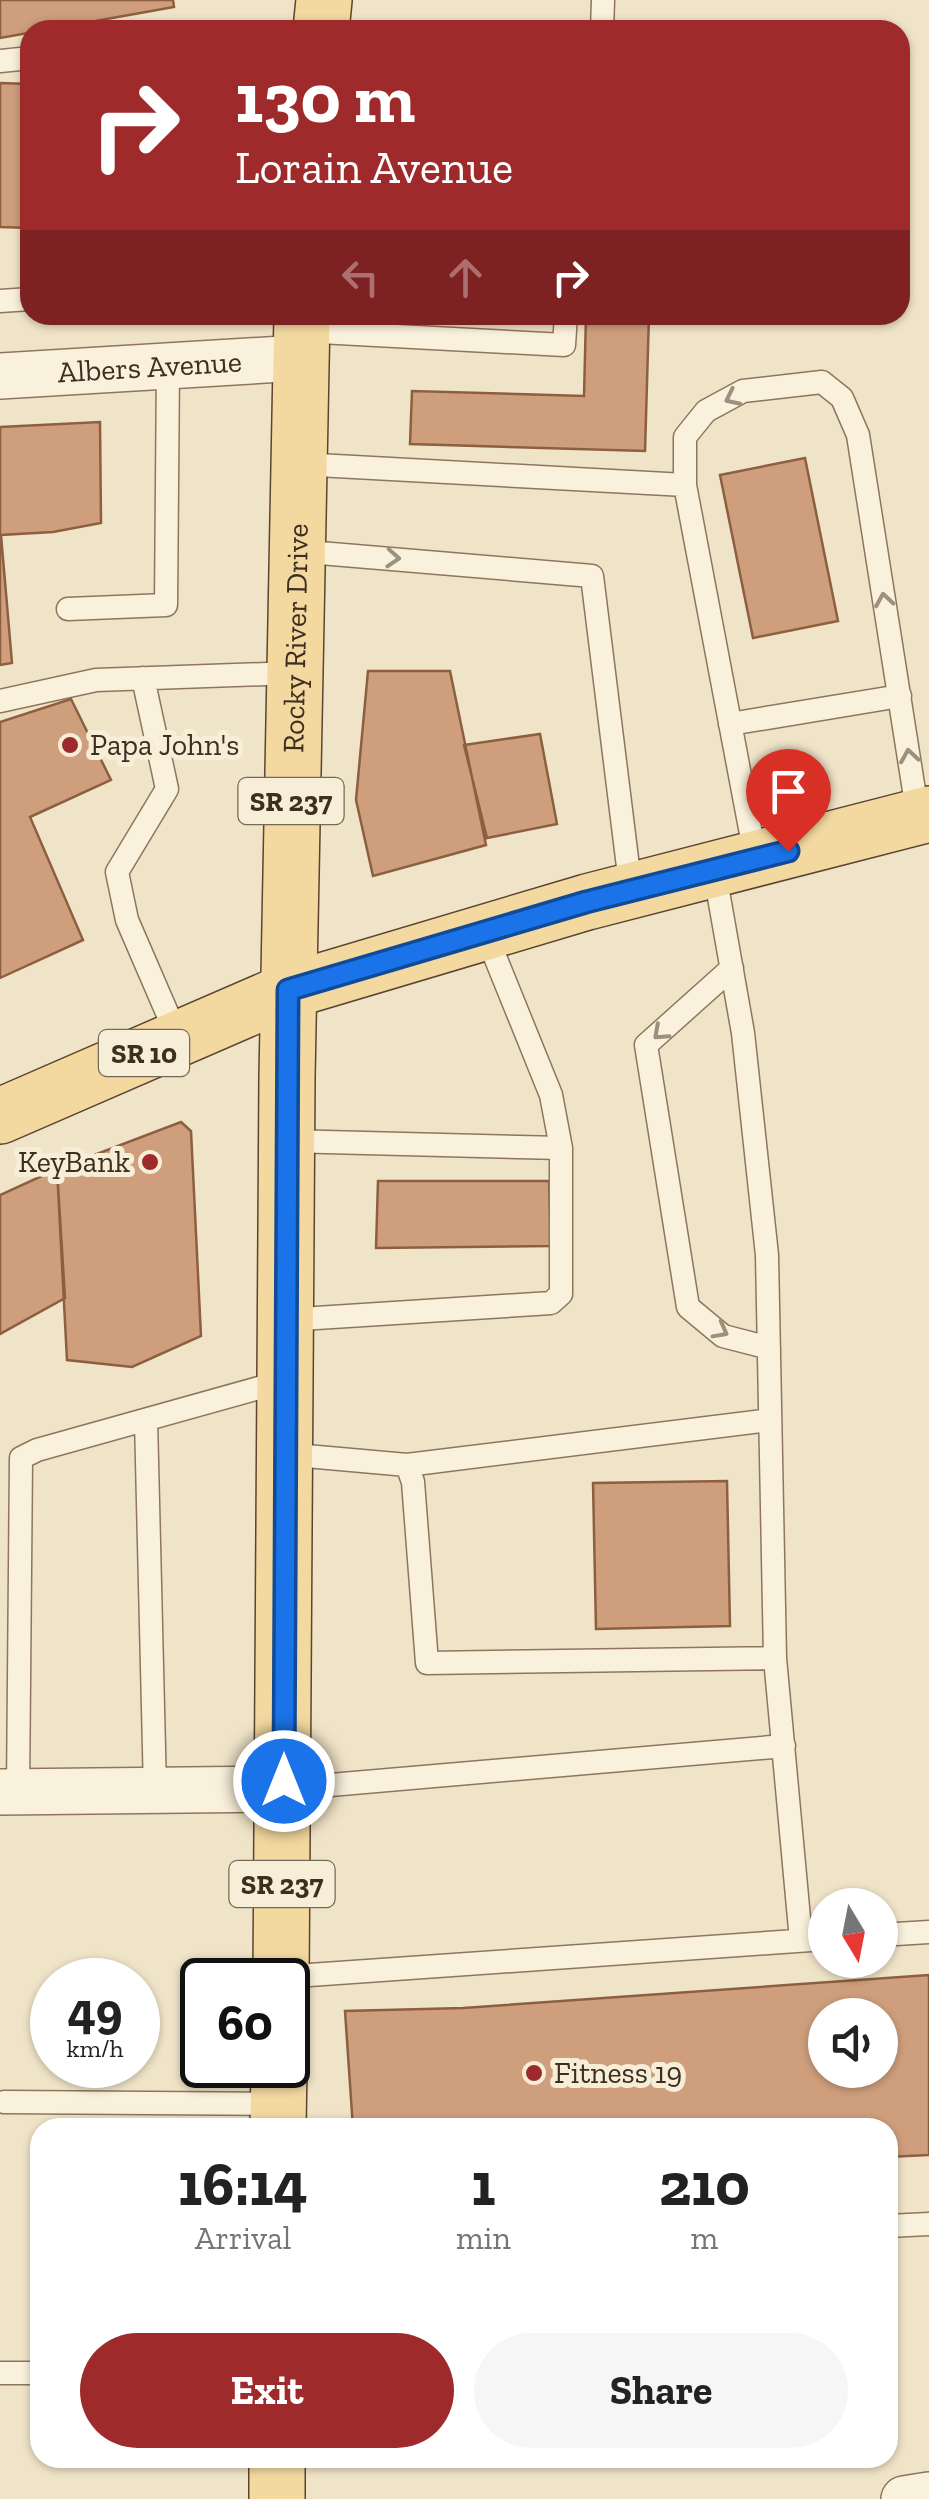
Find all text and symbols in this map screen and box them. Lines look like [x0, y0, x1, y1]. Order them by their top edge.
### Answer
text: 130 m [235, 56, 415, 140]
icon: right [70, 60, 200, 190]
text: Lorain Avenue [235, 141, 513, 195]
icon: left [333, 250, 388, 305]
icon: ahead [438, 250, 493, 305]
icon: right [543, 250, 598, 305]
street label: Albers Avenue [57, 343, 243, 390]
one-way arrow [724, 385, 742, 405]
street label: Rocky River Drive [275, 523, 316, 753]
one-way arrow [385, 547, 401, 568]
one-way arrow [875, 591, 896, 608]
place label: Papa John's [90, 727, 239, 763]
marker: Papa John's [59, 734, 81, 756]
one-way arrow [899, 748, 920, 764]
pin [746, 749, 831, 852]
icon: arrive [761, 764, 816, 819]
road number: SR 237 [238, 778, 344, 824]
one-way arrow [653, 1021, 672, 1039]
road number: SR 10 [99, 1030, 189, 1076]
place label: KeyBank [18, 1144, 130, 1180]
marker: KeyBank [139, 1151, 161, 1173]
one-way arrow [710, 1319, 728, 1338]
position arrow [232, 1729, 336, 1833]
road number: SR 237 [230, 1861, 334, 1907]
north arrow [808, 1888, 898, 1978]
map controls [808, 1888, 898, 2088]
speed limit sign: 60 [180, 1958, 310, 2088]
text: 49 [67, 1981, 123, 2041]
button: sound [808, 1998, 898, 2088]
text: km/h [66, 2033, 124, 2063]
place label: Fitness 19 [554, 2055, 682, 2091]
marker: Fitness 19 [523, 2062, 545, 2084]
text: 16:14 [178, 2148, 308, 2220]
text: 1 [471, 2148, 495, 2220]
text: 210 [659, 2148, 750, 2220]
text: Arrival [195, 2219, 291, 2257]
text: min [456, 2219, 511, 2257]
text: m [691, 2219, 718, 2257]
button: Exit [80, 2333, 454, 2448]
button: Share [474, 2333, 848, 2448]

